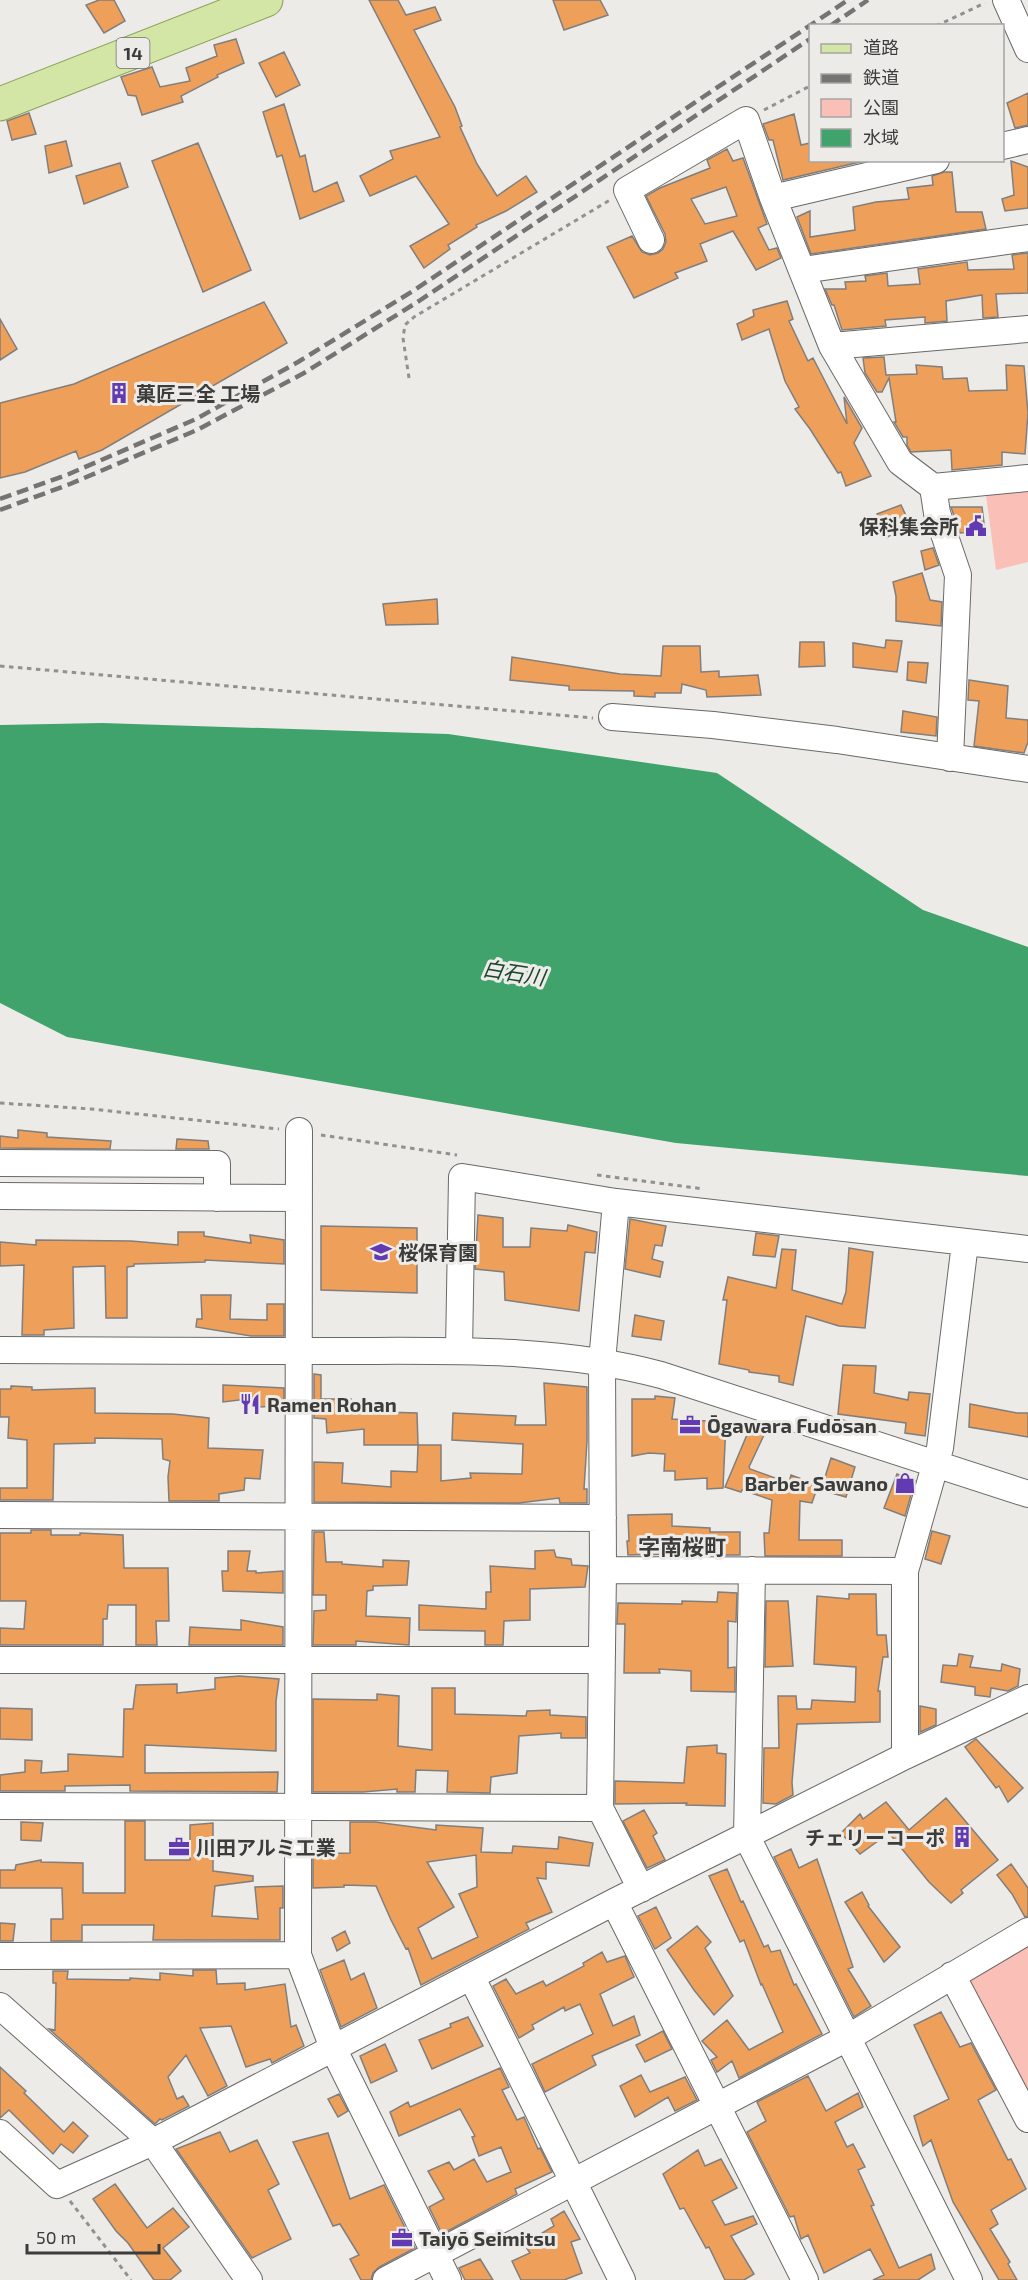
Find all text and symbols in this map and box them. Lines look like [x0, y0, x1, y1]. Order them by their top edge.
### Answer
legend [809, 24, 1004, 162]
text: 道路 [863, 36, 899, 58]
road number: 14 [116, 38, 150, 68]
text: 鉄道 [863, 66, 899, 88]
text: 公園 [863, 96, 899, 118]
text: 水域 [863, 126, 899, 148]
building icon: 菓匠三全 工場 [107, 381, 131, 405]
place label: 菓匠三全 工場 [136, 381, 260, 405]
place label: 保科集会所 [859, 514, 959, 538]
public building icon: 保科集会所 [964, 514, 988, 538]
water label: 白石川 [481, 955, 549, 990]
school or university icon: 桜保育園 [369, 1240, 393, 1264]
place label: 桜保育園 [398, 1240, 478, 1264]
restaurant icon: Ramen Rohan [238, 1392, 262, 1416]
place label: Ramen Rohan [267, 1392, 397, 1416]
office icon: Ōgawara Fudōsan [678, 1413, 702, 1437]
place label: Ōgawara Fudōsan [707, 1413, 877, 1437]
place label: Barber Sawano [744, 1471, 888, 1495]
shop icon: Barber Sawano [893, 1471, 917, 1495]
district label: 字南桜町 [638, 1533, 726, 1559]
place label: チェリーコーポ [805, 1825, 945, 1849]
building icon: チェリーコーポ [950, 1825, 974, 1849]
office icon: 川田アルミ工業 [167, 1835, 191, 1859]
place label: 川田アルミ工業 [196, 1835, 336, 1859]
scale bar [27, 2217, 159, 2255]
text: 50 m [36, 2226, 76, 2248]
office icon: Taiyō Seimitsu [390, 2226, 414, 2250]
place label: Taiyō Seimitsu [419, 2226, 556, 2251]

